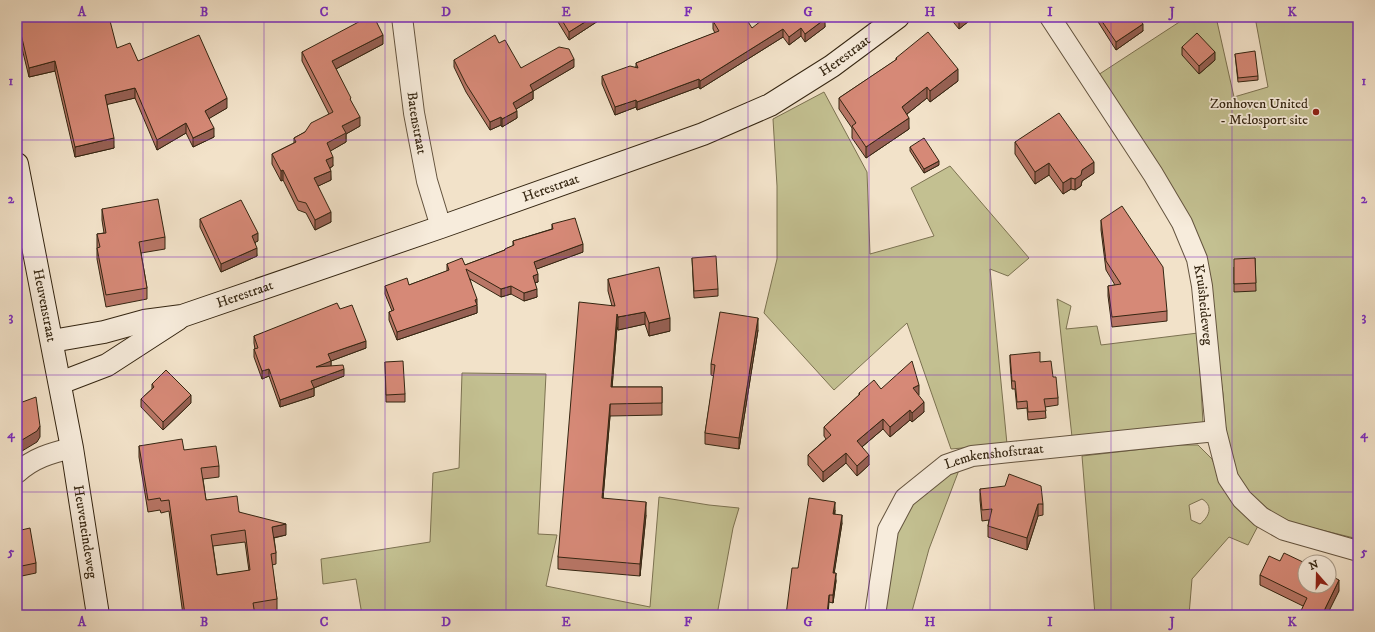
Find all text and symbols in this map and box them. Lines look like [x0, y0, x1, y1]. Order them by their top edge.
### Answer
text: A [77, 4, 87, 20]
text: B [200, 4, 208, 20]
text: C [320, 4, 329, 20]
text: D [441, 4, 451, 20]
text: E [561, 4, 571, 20]
text: F [684, 4, 693, 20]
text: G [803, 4, 813, 20]
text: H [925, 4, 936, 20]
text: I [1047, 4, 1053, 20]
text: J [1167, 4, 1175, 21]
text: K [1287, 4, 1297, 20]
street label: Herestraat [816, 31, 875, 81]
text: 1 [9, 73, 14, 89]
text: 1 [1362, 73, 1367, 89]
street label: Batenstraat [402, 91, 431, 156]
place label: Zonhoven United - Melosport site [1210, 95, 1308, 129]
marker: Zonhoven United - Melosport site [1311, 107, 1321, 117]
street label: Herestraat [520, 169, 582, 206]
text: 2 [8, 191, 15, 207]
text: 2 [1361, 191, 1368, 207]
street label: Kruisheideweg [1189, 263, 1217, 346]
street label: Heuvenstraat [28, 267, 60, 344]
street label: Herestraat [214, 276, 276, 313]
text: 3 [9, 309, 14, 325]
text: 3 [1362, 309, 1367, 325]
text: 4 [6, 426, 15, 443]
text: 4 [1359, 426, 1368, 443]
street label: Lemkenshofstraat [942, 440, 1045, 474]
street label: Heuveneindeweg [69, 484, 101, 580]
text: 5 [7, 544, 15, 560]
text: 5 [1360, 544, 1368, 560]
north arrow [1297, 554, 1337, 594]
text: N [1307, 557, 1321, 574]
text: A [77, 614, 87, 630]
text: B [200, 614, 208, 630]
text: C [320, 614, 329, 630]
text: D [441, 614, 451, 630]
text: E [561, 614, 571, 630]
text: F [684, 614, 693, 630]
text: G [803, 614, 813, 630]
text: H [925, 614, 936, 630]
text: I [1047, 614, 1053, 630]
text: J [1167, 614, 1175, 631]
text: K [1287, 614, 1297, 630]

